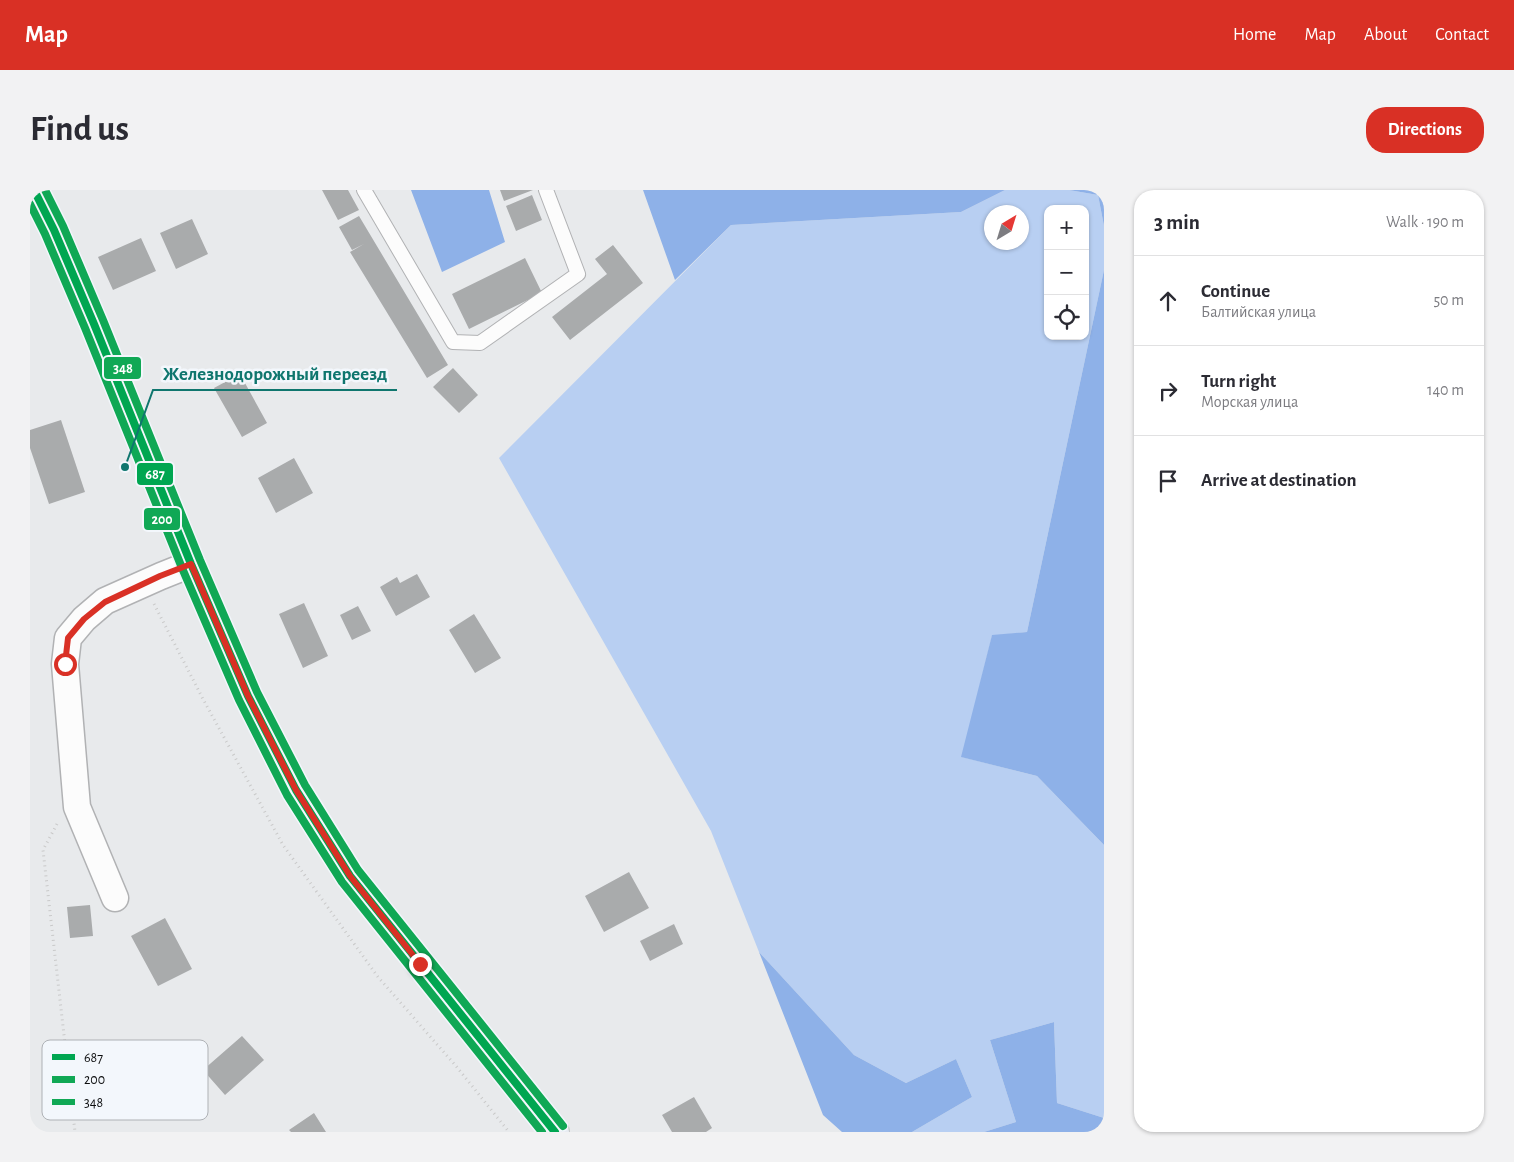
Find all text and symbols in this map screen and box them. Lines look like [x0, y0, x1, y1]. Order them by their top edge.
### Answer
text: Map [25, 23, 68, 47]
text: Home [1233, 26, 1276, 44]
text: Map [1304, 26, 1336, 44]
text: About [1364, 26, 1407, 44]
text: Contact [1435, 26, 1489, 44]
button: Directions [1366, 107, 1484, 153]
text: Find us [30, 112, 129, 147]
north arrow [984, 205, 1029, 250]
map controls [1044, 205, 1089, 340]
button: + [1044, 205, 1089, 250]
text: 3 min [1154, 212, 1200, 233]
text: Walk · 190 m [1386, 214, 1464, 230]
button: − [1044, 250, 1089, 295]
text: Continue [1201, 282, 1270, 301]
icon: ahead [1154, 287, 1182, 315]
text: 50 m [1433, 292, 1464, 308]
button: locate [1044, 295, 1089, 340]
text: Балтийская улица [1201, 304, 1316, 320]
line badge: 348 [103, 356, 142, 380]
callout: Железнодорожный переезд [153, 356, 397, 390]
text: 348 [113, 362, 133, 376]
text: Железнодорожный переезд [163, 365, 387, 384]
text: Turn right [1201, 372, 1276, 391]
icon: right [1154, 377, 1182, 405]
text: 140 m [1427, 382, 1464, 398]
text: Морская улица [1201, 394, 1298, 410]
line badge: 687 [136, 462, 174, 486]
icon: arrive [1154, 467, 1182, 495]
text: 687 [145, 468, 165, 482]
text: Arrive at destination [1201, 471, 1357, 490]
line badge: 200 [143, 507, 181, 531]
text: 200 [151, 513, 173, 527]
route start [54, 653, 77, 676]
route end [409, 953, 432, 976]
legend [42, 1040, 208, 1120]
text: 687 [84, 1051, 103, 1065]
text: 200 [84, 1073, 105, 1087]
text: 348 [84, 1096, 103, 1110]

